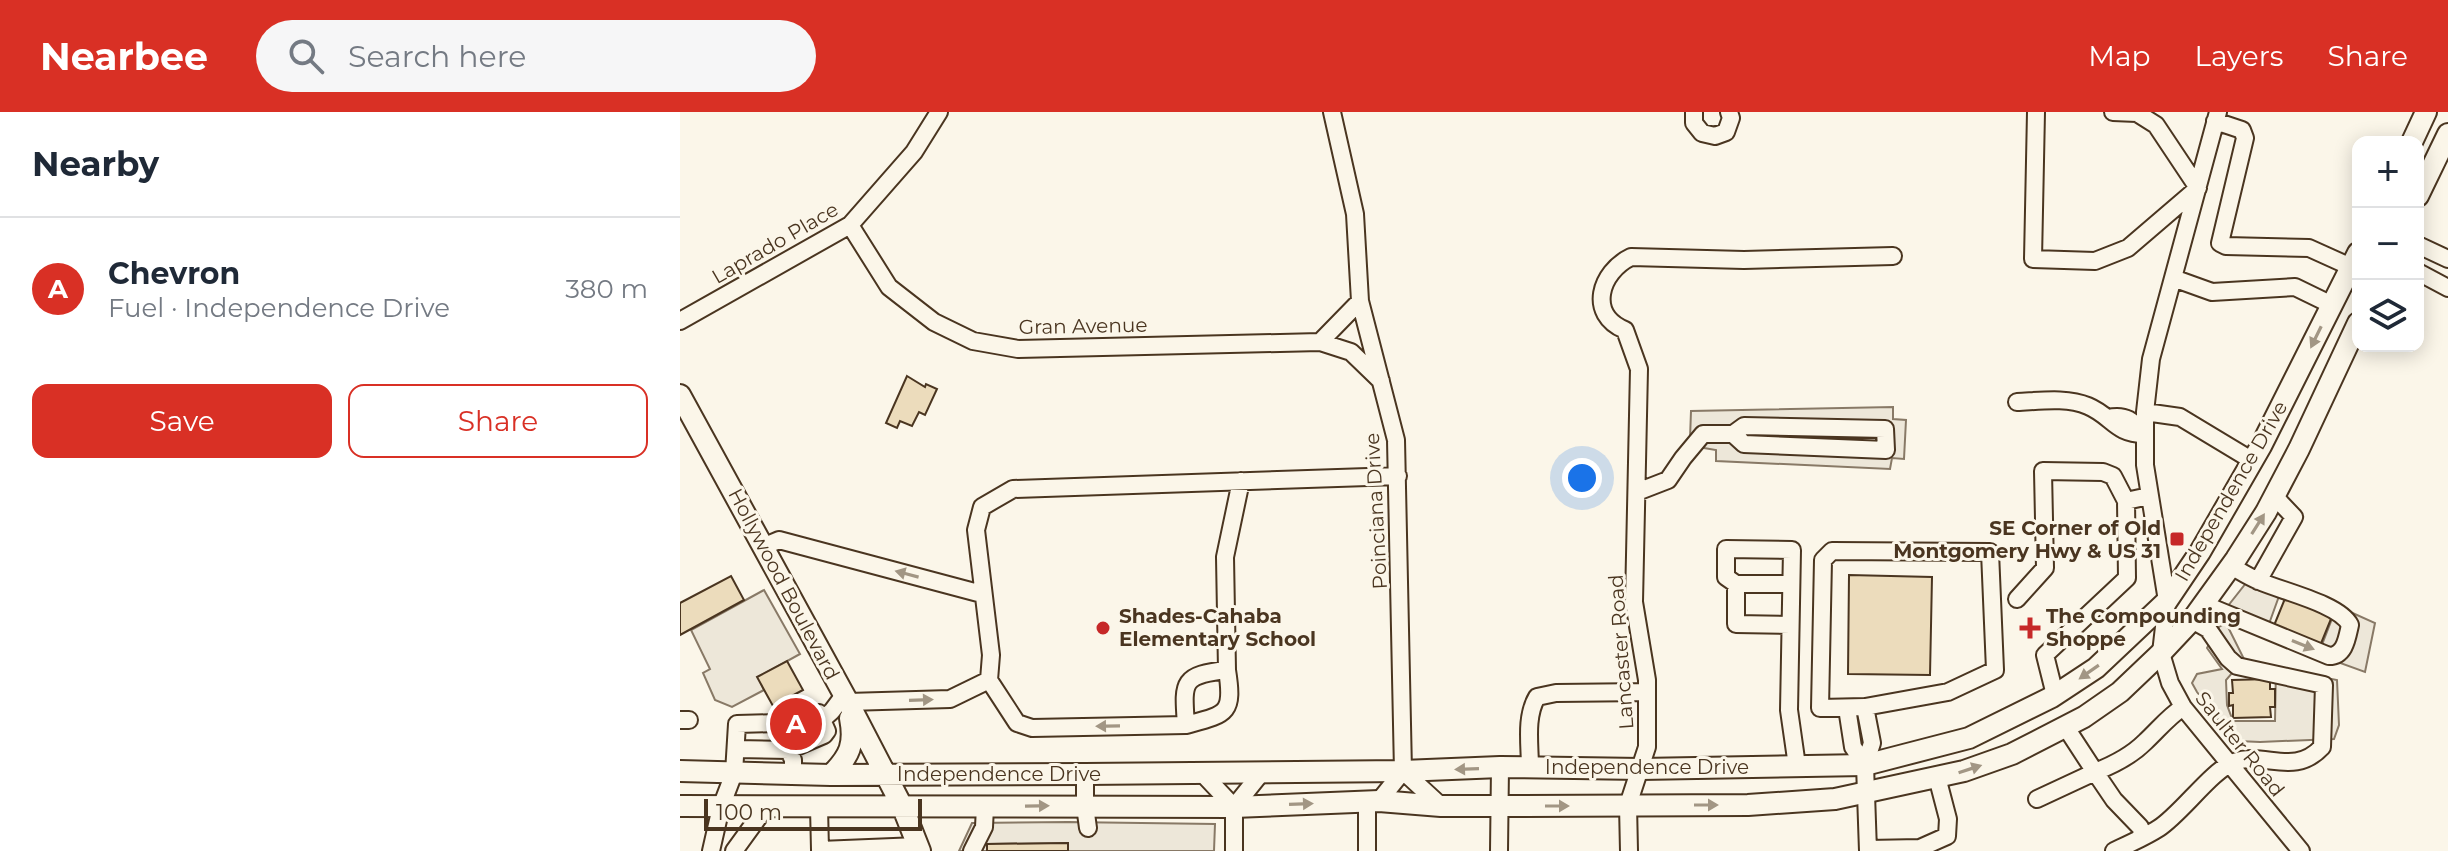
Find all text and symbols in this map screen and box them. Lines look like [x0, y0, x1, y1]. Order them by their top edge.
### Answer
search box [256, 20, 816, 92]
text: Nearbee [40, 33, 208, 80]
icon: search [284, 34, 328, 78]
text: Search here [348, 38, 526, 75]
text: Map [2088, 39, 2151, 73]
text: Layers [2195, 39, 2284, 73]
text: Share [2328, 39, 2408, 73]
map controls [2352, 136, 2424, 352]
button: + [2352, 136, 2424, 208]
text: Nearby [32, 143, 159, 185]
street label: Laprado Place [707, 197, 843, 289]
button: − [2352, 208, 2424, 280]
text: Chevron [108, 255, 240, 292]
text: A [48, 273, 68, 305]
text: 380 m [565, 273, 648, 305]
button: layers [2352, 280, 2424, 352]
text: Fuel · Independence Drive [108, 292, 450, 324]
street label: Gran Avenue [1018, 313, 1148, 339]
one-way arrow [2309, 326, 2322, 349]
button: Save [32, 384, 332, 458]
button: Share [348, 384, 648, 458]
street label: Independence Drive [2170, 397, 2292, 585]
street label: Poinciana Drive [1360, 432, 1392, 590]
your location [1562, 458, 1602, 498]
street label: Hollywood Boulevard [723, 484, 845, 684]
one-way arrow [2250, 513, 2264, 535]
place label: SE Corner of Old Montgomery Hwy & US 31 [1893, 516, 2161, 563]
marker: SE Corner of Old Montgomery Hwy & US 31 [2168, 530, 2186, 548]
one-way arrow [894, 568, 919, 580]
street label: Lancaster Road [1604, 574, 1638, 730]
place label: Shades-Cahaba Elementary School [1119, 604, 1316, 651]
place label: The Compounding Shoppe [2046, 604, 2241, 651]
marker: Shades-Cahaba Elementary School [1094, 619, 1112, 637]
marker: The Compounding Shoppe [2021, 619, 2039, 637]
one-way arrow [2291, 639, 2315, 652]
one-way arrow [2078, 664, 2099, 679]
street label: Saulter Road [2190, 687, 2290, 801]
one-way arrow [909, 693, 934, 706]
pin: A [770, 694, 822, 754]
one-way arrow [1095, 720, 1120, 732]
street label: Independence Drive [1545, 755, 1749, 779]
street label: Independence Drive [897, 762, 1101, 786]
one-way arrow [1454, 762, 1479, 775]
one-way arrow [1958, 762, 1982, 774]
scale bar [704, 795, 922, 831]
one-way arrow [1289, 798, 1314, 811]
text: 100 m [716, 799, 782, 826]
one-way arrow [1694, 799, 1719, 811]
one-way arrow [1025, 800, 1050, 813]
one-way arrow [1545, 800, 1570, 812]

